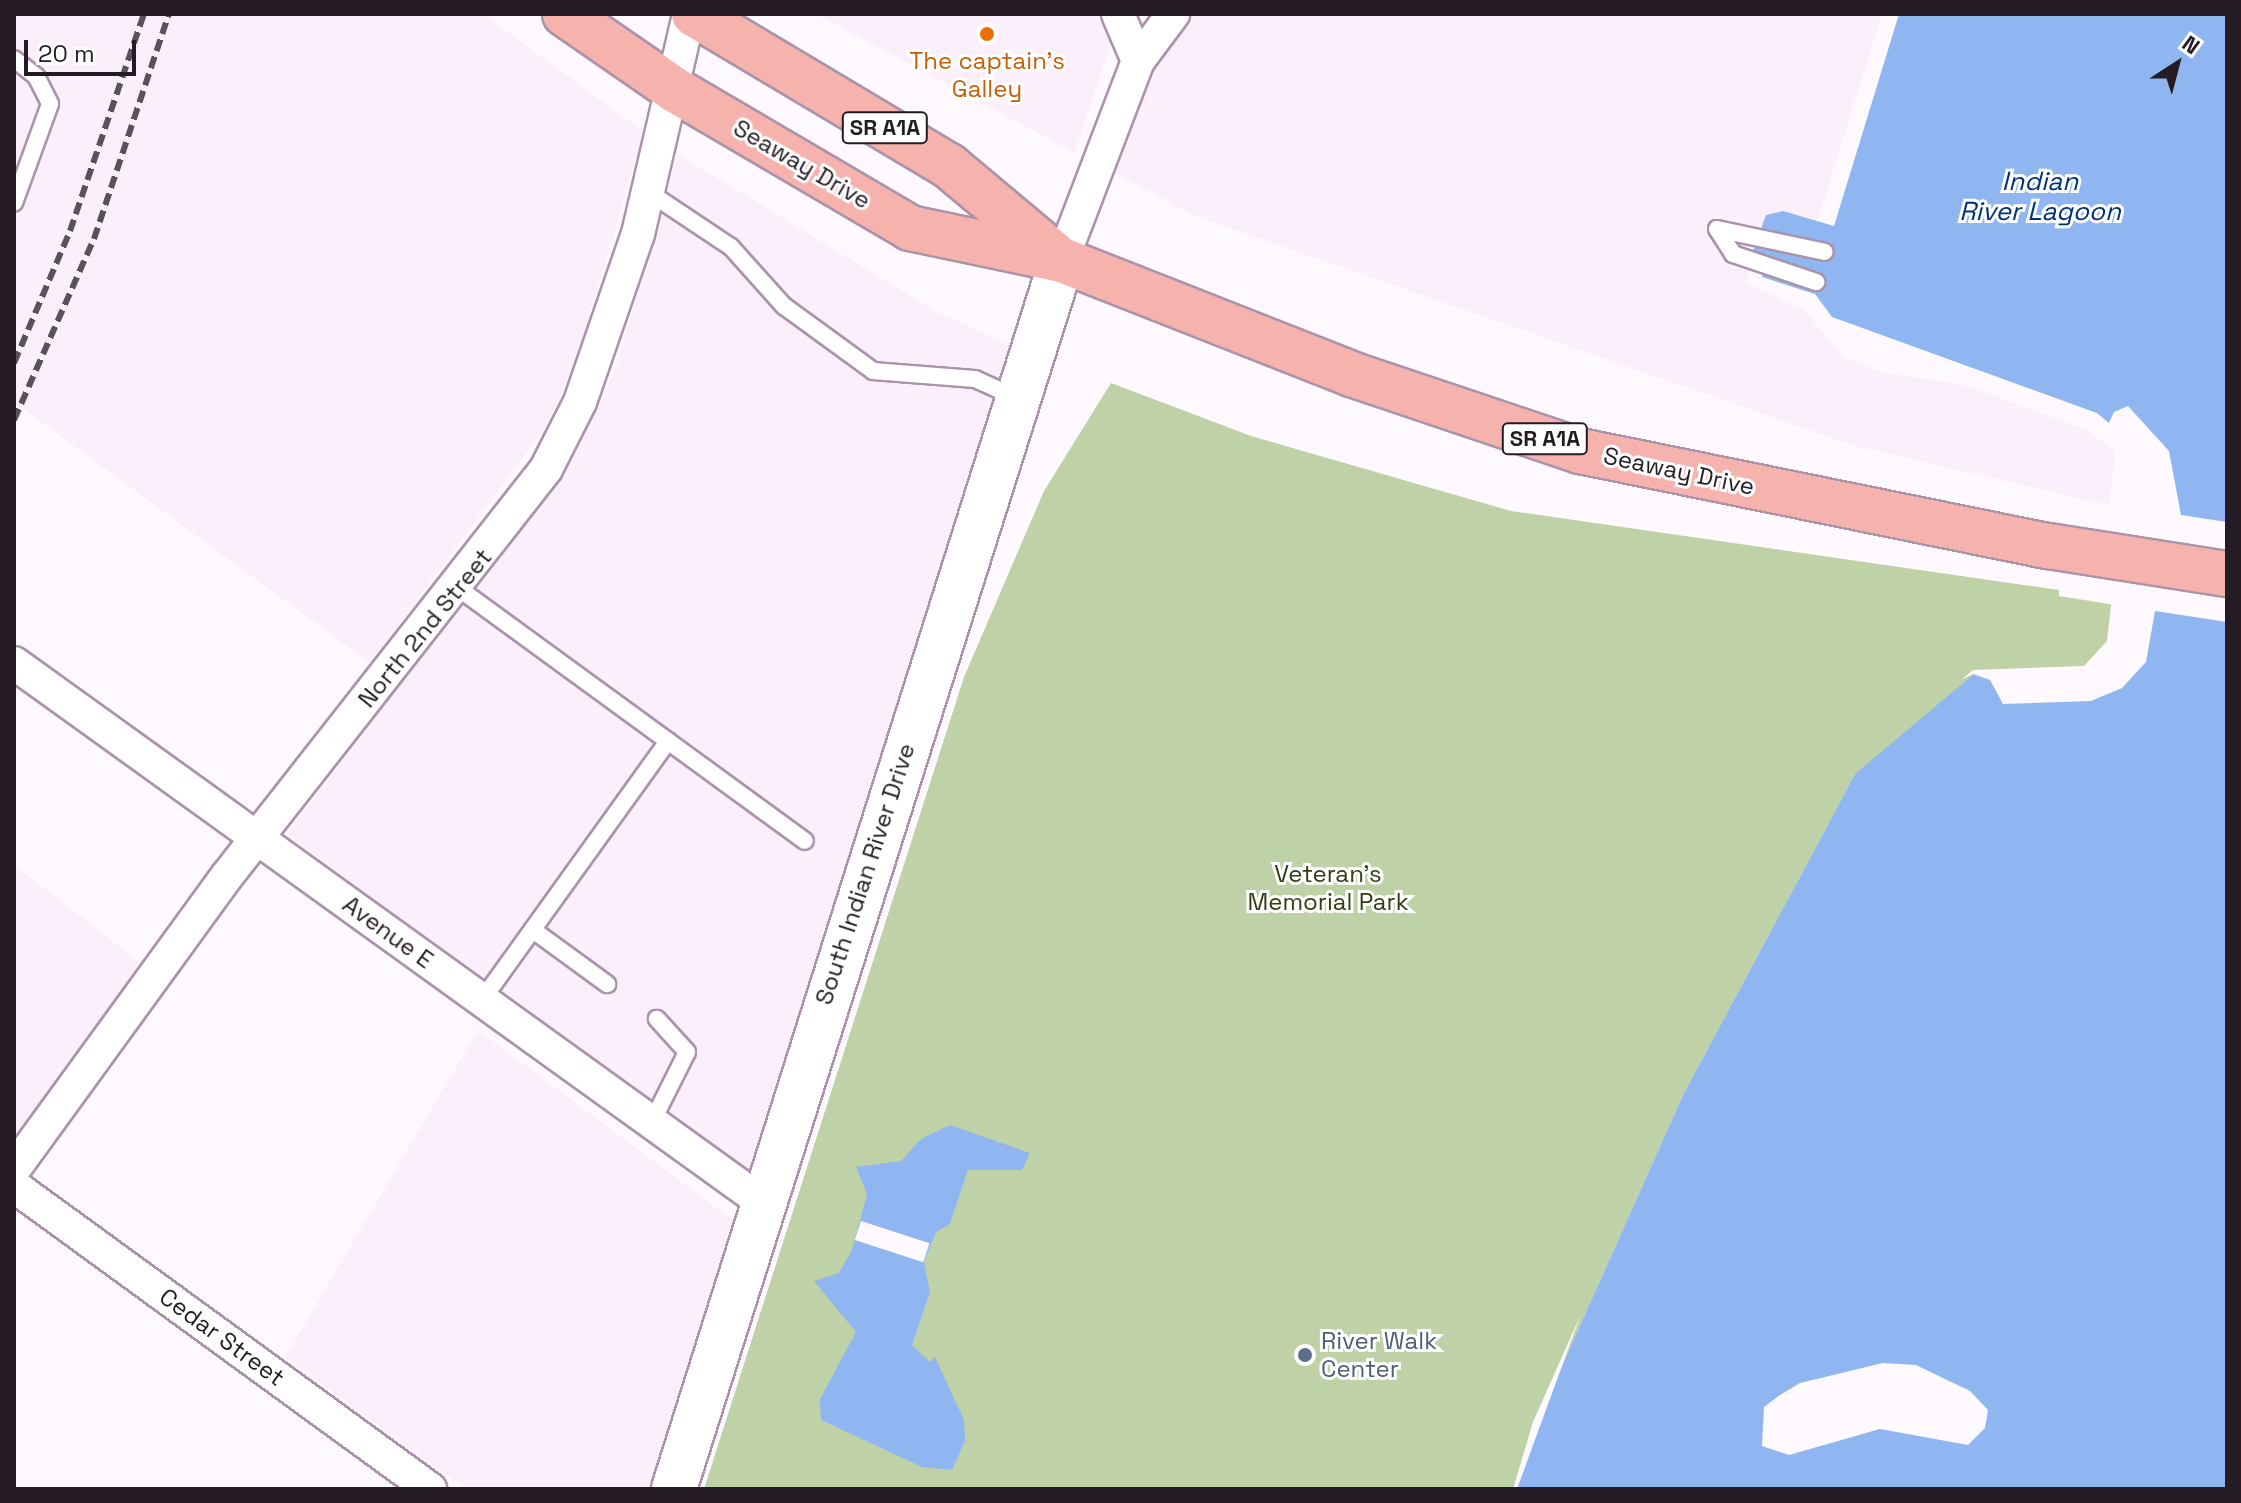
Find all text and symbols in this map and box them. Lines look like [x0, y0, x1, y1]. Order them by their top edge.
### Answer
scale bar [28, 24, 140, 74]
north arrow [2137, 24, 2217, 104]
marker: The captain's Galley [978, 25, 996, 43]
text: N [2177, 29, 2205, 60]
text: 20 m [38, 38, 95, 69]
place label: The captain's Galley [909, 47, 1065, 103]
road number: SR A1A [841, 110, 929, 146]
street label: Seaway Drive [728, 113, 876, 215]
water label: Indian River Lagoon [1959, 166, 2121, 228]
road number: SR A1A [1501, 421, 1589, 457]
street label: Seaway Drive [1601, 441, 1757, 501]
street label: North 2nd Street [352, 543, 498, 713]
street label: South Indian River Drive [809, 740, 921, 1008]
park label: Veteran's Memorial Park [1247, 860, 1409, 916]
street label: Avenue E [337, 890, 439, 974]
street label: Cedar Street [154, 1282, 290, 1392]
place label: River Walk Center [1321, 1327, 1437, 1383]
marker: River Walk Center [1296, 1346, 1314, 1364]

